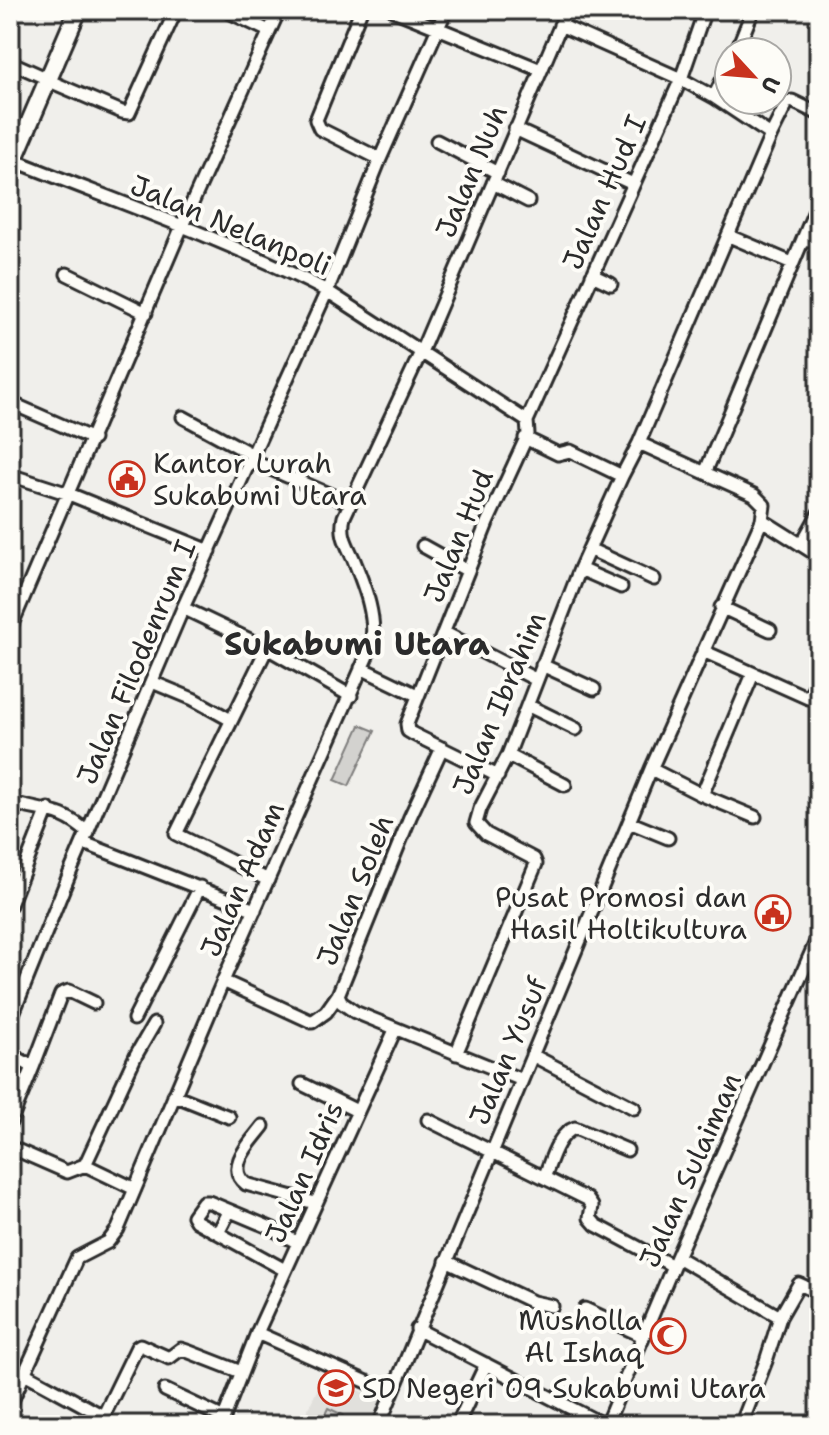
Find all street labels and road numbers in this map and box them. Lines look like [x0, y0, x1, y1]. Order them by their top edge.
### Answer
street label: Jalan Nuh [426, 99, 516, 243]
street label: Jalan Hud I [553, 109, 655, 275]
street label: Jalan Nelanpoli [125, 166, 337, 284]
street label: Jalan Hud [414, 464, 502, 608]
street label: Jalan Filodenrum I [67, 534, 205, 790]
street label: Jalan Ibrahim [443, 606, 555, 800]
street label: Jalan Adam [191, 795, 293, 963]
street label: Jalan Soleh [307, 809, 403, 971]
street label: Jalan Yusuf [460, 971, 556, 1131]
street label: Jalan Sulaiman [630, 1067, 750, 1273]
street label: Jalan Idris [256, 1095, 352, 1249]

